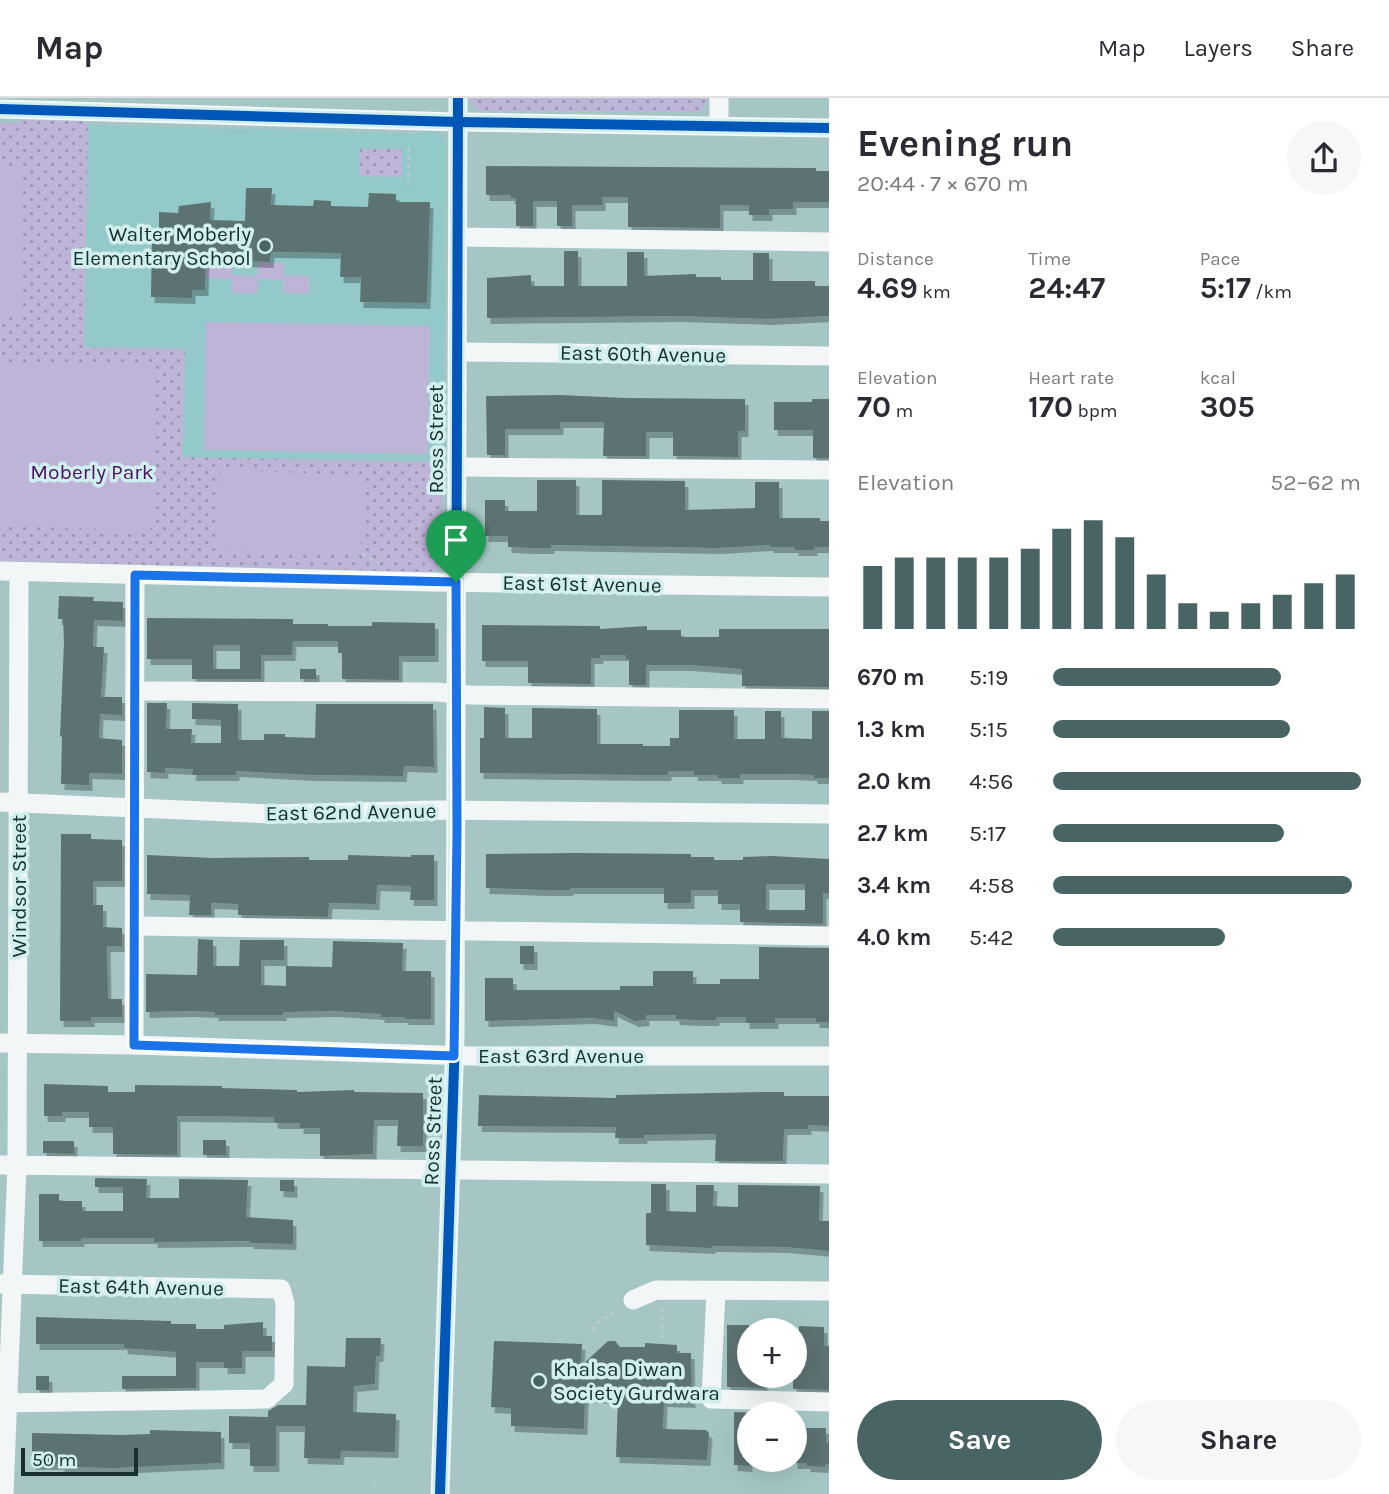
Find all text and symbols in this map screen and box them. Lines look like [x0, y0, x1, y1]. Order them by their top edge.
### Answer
text: Map [35, 29, 103, 67]
text: Map [1098, 34, 1146, 62]
text: Layers [1184, 34, 1253, 62]
text: Share [1291, 34, 1354, 62]
text: Evening run [857, 121, 1073, 166]
button: share [1287, 121, 1361, 195]
text: 20:44 · 7 × 670 m [857, 170, 1028, 197]
place label: Walter Moberly Elementary School [73, 222, 251, 270]
marker: Walter Moberly Elementary School [257, 238, 273, 254]
text: Distance [857, 248, 934, 270]
text: Time [1028, 248, 1071, 270]
text: Pace [1200, 248, 1240, 270]
text: 4.69 [857, 270, 918, 306]
text: 24:47 [1028, 270, 1105, 306]
text: 5:17 [1200, 270, 1251, 306]
text: km [918, 281, 951, 303]
text: /km [1251, 281, 1292, 303]
street label: East 60th Avenue [560, 341, 726, 367]
text: Elevation [857, 367, 937, 389]
text: Heart rate [1028, 367, 1114, 389]
text: kcal [1200, 367, 1236, 389]
street label: Ross Street [424, 384, 448, 494]
text: 70 [857, 389, 891, 425]
text: 170 [1028, 389, 1073, 425]
text: 305 [1200, 389, 1255, 425]
text: m [891, 400, 913, 422]
text: bpm [1073, 400, 1118, 422]
park label: Moberly Park [30, 460, 154, 484]
text: Elevation [857, 469, 954, 496]
text: 52–62 m [1270, 469, 1361, 496]
pin [426, 510, 486, 582]
icon: arrive [437, 521, 475, 559]
street label: East 61st Avenue [502, 571, 662, 597]
text: 670 m [857, 664, 925, 691]
text: 5:19 [969, 664, 1008, 691]
text: 1.3 km [857, 716, 926, 743]
text: 5:15 [969, 716, 1008, 743]
text: 2.0 km [857, 768, 932, 795]
text: 4:56 [969, 768, 1013, 795]
street label: East 62nd Avenue [265, 799, 437, 825]
street label: Windsor Street [7, 814, 31, 957]
text: 2.7 km [857, 820, 929, 847]
text: 5:17 [969, 820, 1006, 847]
text: 3.4 km [857, 872, 931, 899]
text: 4:58 [969, 872, 1014, 899]
text: 4.0 km [857, 924, 931, 951]
text: 5:42 [969, 924, 1013, 951]
street label: East 63rd Avenue [478, 1044, 644, 1068]
street label: Ross Street [419, 1076, 447, 1186]
street label: East 64th Avenue [58, 1274, 224, 1300]
map controls [737, 1318, 807, 1472]
button: + [737, 1318, 807, 1388]
place label: Khalsa Diwan Society Gurdwara [553, 1357, 720, 1405]
marker: Khalsa Diwan Society Gurdwara [531, 1373, 547, 1389]
button: Save [857, 1400, 1102, 1480]
button: Share [1116, 1400, 1361, 1480]
button: − [737, 1402, 807, 1472]
scale bar [21, 1445, 138, 1477]
text: 50 m [32, 1449, 76, 1471]

